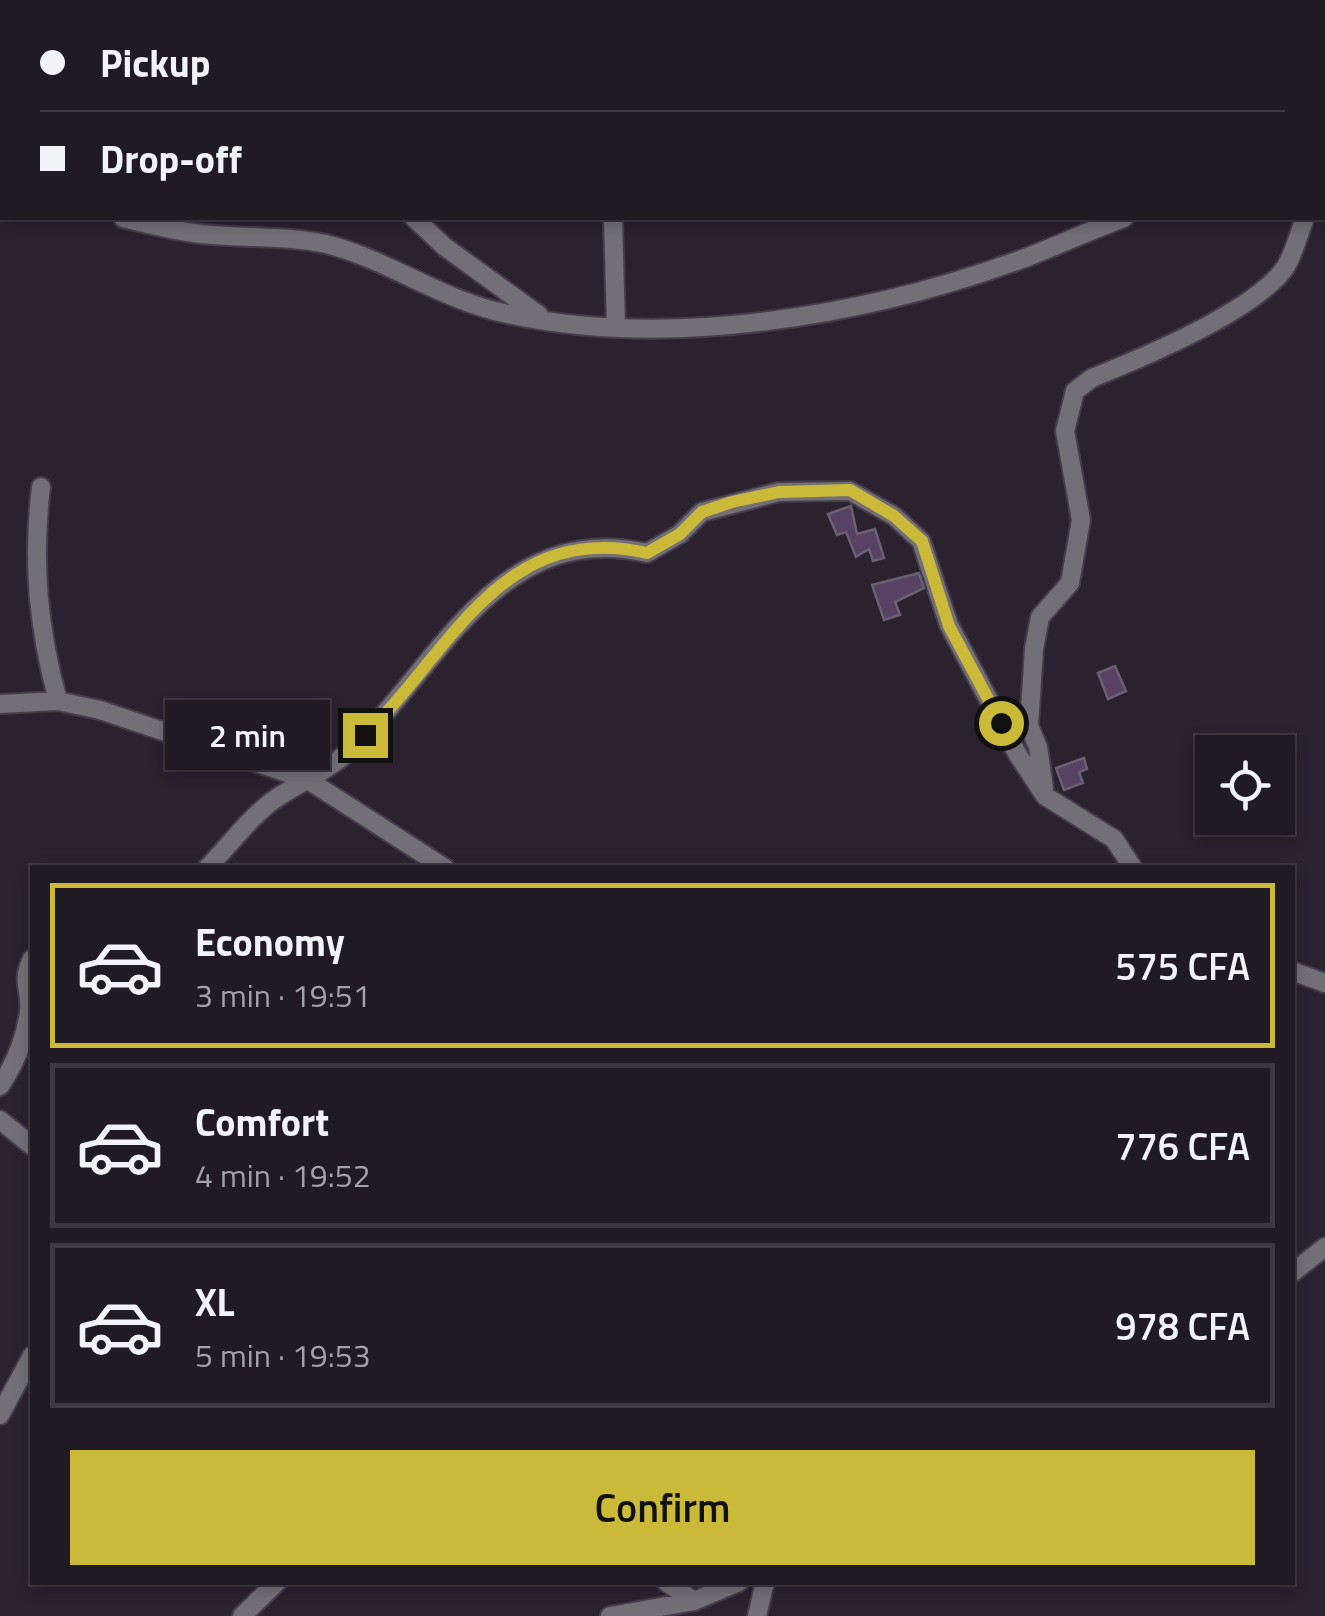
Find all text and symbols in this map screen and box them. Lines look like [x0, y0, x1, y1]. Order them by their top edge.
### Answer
text: Pickup [100, 34, 210, 92]
text: Drop-off [100, 130, 242, 188]
callout: 2 min [165, 700, 330, 770]
route start [979, 701, 1024, 746]
text: 2 min [209, 711, 286, 759]
route end [343, 713, 388, 758]
map controls [1195, 735, 1295, 835]
button: locate [1195, 735, 1295, 835]
text: Economy [195, 913, 345, 971]
icon: car [75, 921, 165, 1011]
text: 575 CFA [1115, 937, 1250, 995]
text: 3 min · 19:51 [195, 971, 371, 1019]
text: Comfort [195, 1093, 329, 1151]
icon: car [75, 1101, 165, 1191]
text: 776 CFA [1115, 1117, 1250, 1175]
text: 4 min · 19:52 [195, 1151, 371, 1199]
text: XL [195, 1273, 235, 1331]
icon: car [75, 1281, 165, 1371]
text: 978 CFA [1115, 1297, 1250, 1355]
text: 5 min · 19:53 [195, 1331, 371, 1379]
button: Confirm [70, 1450, 1255, 1565]

